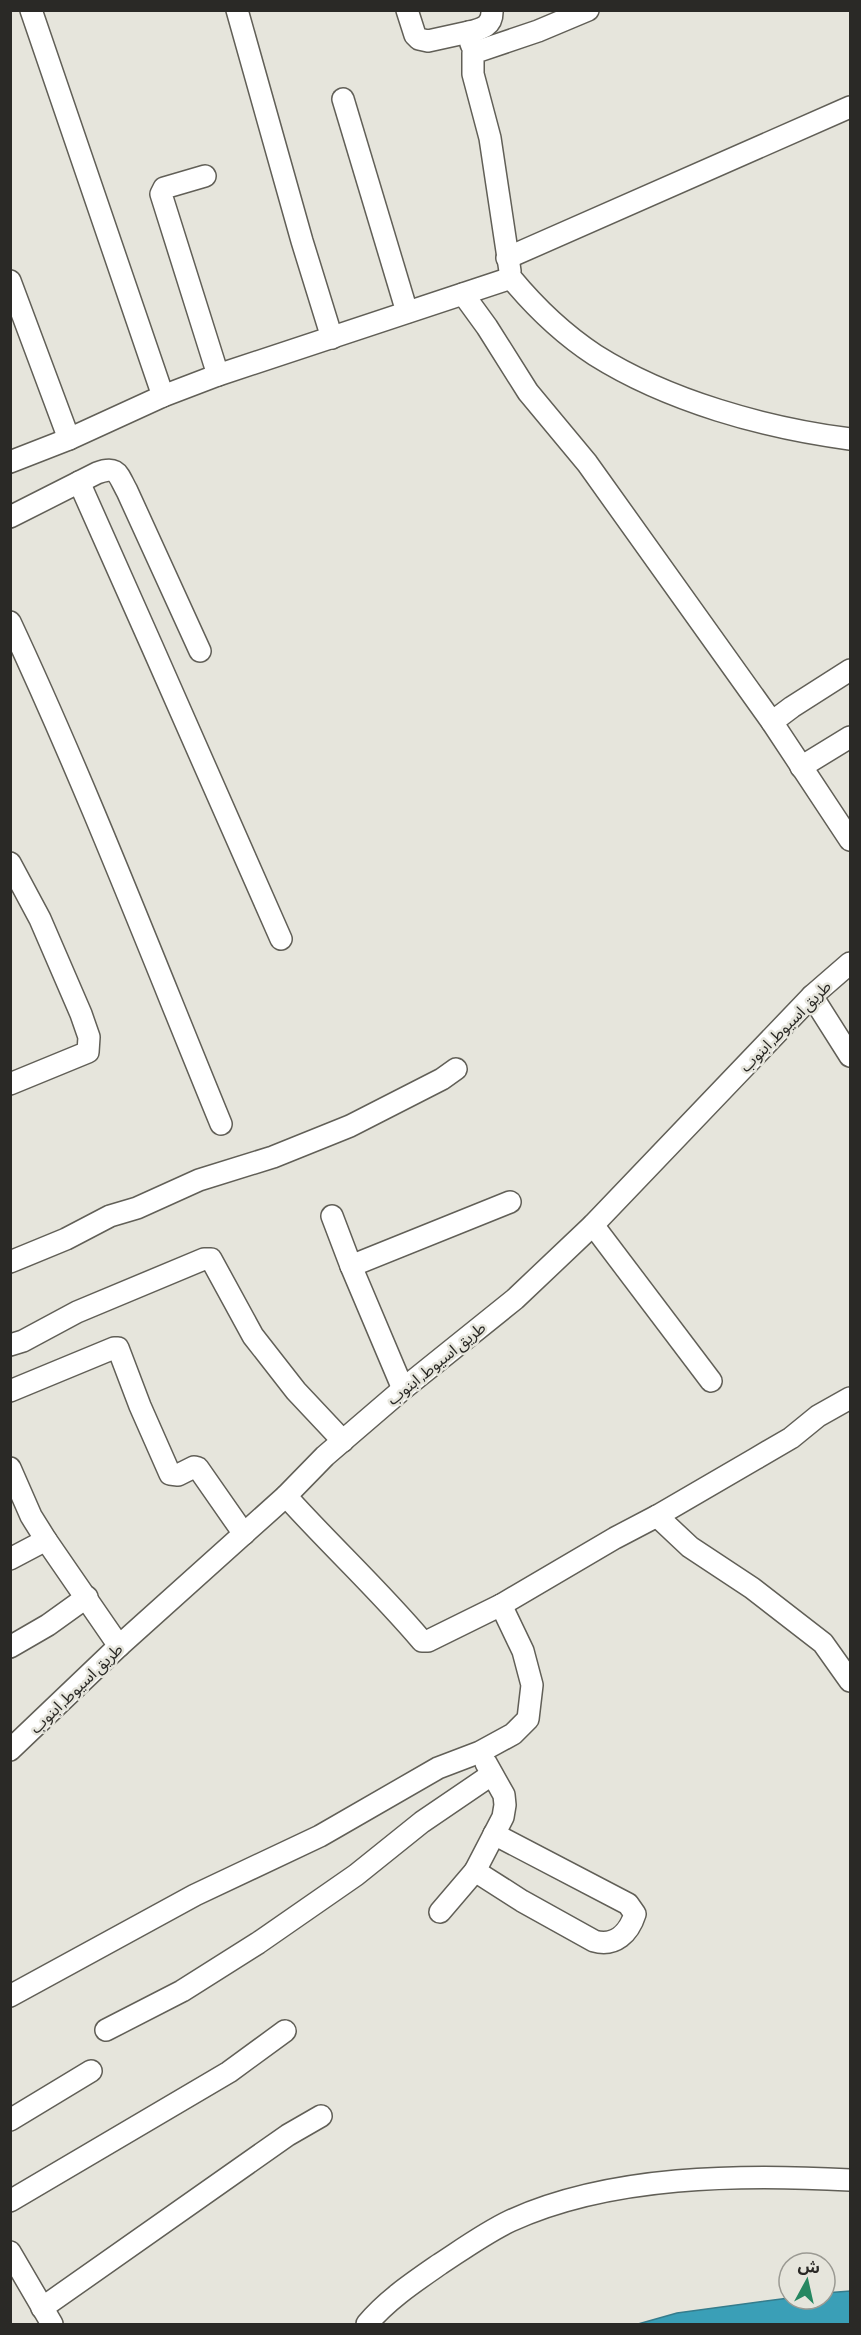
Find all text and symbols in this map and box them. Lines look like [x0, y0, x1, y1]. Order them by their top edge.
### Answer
street label: طريق اسيوط, ابنوب [736, 977, 836, 1077]
street label: طريق اسيوط, ابنوب [383, 1318, 490, 1410]
street label: طريق اسيوط, ابنوب [26, 1639, 127, 1738]
north arrow [777, 2251, 837, 2311]
text: ش [797, 2256, 821, 2278]

